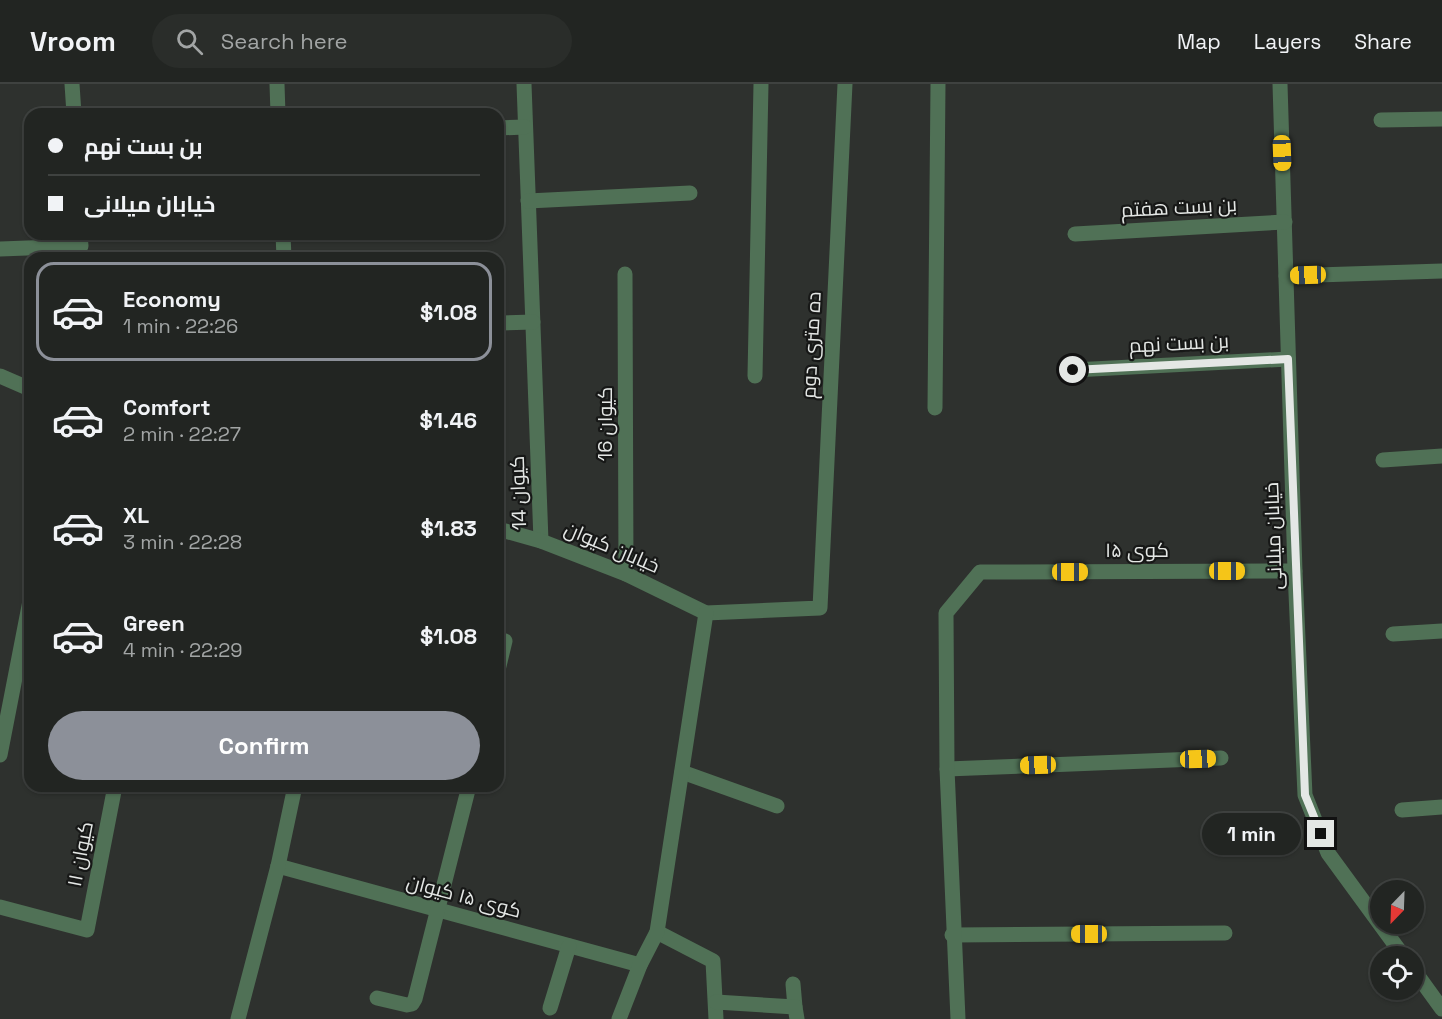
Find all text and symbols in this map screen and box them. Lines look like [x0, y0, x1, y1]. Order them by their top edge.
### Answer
search box [152, 14, 572, 68]
text: Vroom [30, 23, 116, 59]
icon: search [173, 25, 206, 58]
text: Search here [221, 27, 348, 55]
text: Map [1177, 28, 1221, 55]
text: Layers [1254, 28, 1321, 55]
text: Share [1354, 28, 1412, 55]
text: بن بست نهم [84, 132, 203, 160]
car [1272, 135, 1292, 171]
text: خیابان میلانی [84, 190, 216, 218]
street label: بن بست هفتم [1120, 191, 1238, 224]
car [1290, 265, 1326, 285]
icon: car [51, 285, 105, 339]
text: Economy [123, 285, 221, 313]
street label: ده متری دوم [795, 291, 828, 399]
text: $1.08 [420, 298, 477, 326]
text: 1 min · 22:26 [123, 313, 238, 339]
street label: بن بست نهم [1128, 327, 1230, 360]
route start [1059, 356, 1086, 383]
street label: کیوان 16 [592, 387, 618, 461]
icon: car [51, 393, 105, 447]
text: Comfort [123, 393, 211, 421]
text: $1.46 [420, 406, 477, 434]
text: 2 min · 22:27 [123, 421, 241, 447]
street label: کیوان 14 [504, 455, 532, 531]
street label: خیابان میلانی [1258, 482, 1288, 590]
icon: car [51, 501, 105, 555]
text: XL [123, 501, 149, 529]
text: $1.83 [421, 514, 477, 542]
street label: خیابان کیوان [560, 515, 664, 579]
text: 3 min · 22:28 [123, 529, 242, 555]
street label: کوی ۱۵ [1105, 537, 1169, 563]
car [1209, 562, 1245, 580]
car [1052, 563, 1088, 581]
icon: car [51, 609, 105, 663]
text: Green [123, 609, 185, 637]
text: $1.08 [420, 622, 477, 650]
text: 4 min · 22:29 [123, 637, 242, 663]
button: Confirm [48, 711, 480, 780]
car [1180, 749, 1216, 769]
car [1020, 755, 1056, 775]
callout: 1 min [1201, 813, 1300, 855]
street label: کیوان ۱۱ [61, 819, 99, 889]
route end [1307, 820, 1334, 847]
text: 1 min [1227, 821, 1276, 847]
street label: کوی ۱۵ کیوان [404, 868, 524, 924]
north arrow [1370, 880, 1424, 934]
map controls [1370, 880, 1424, 1000]
car [1071, 925, 1107, 943]
button: locate [1370, 946, 1424, 1000]

